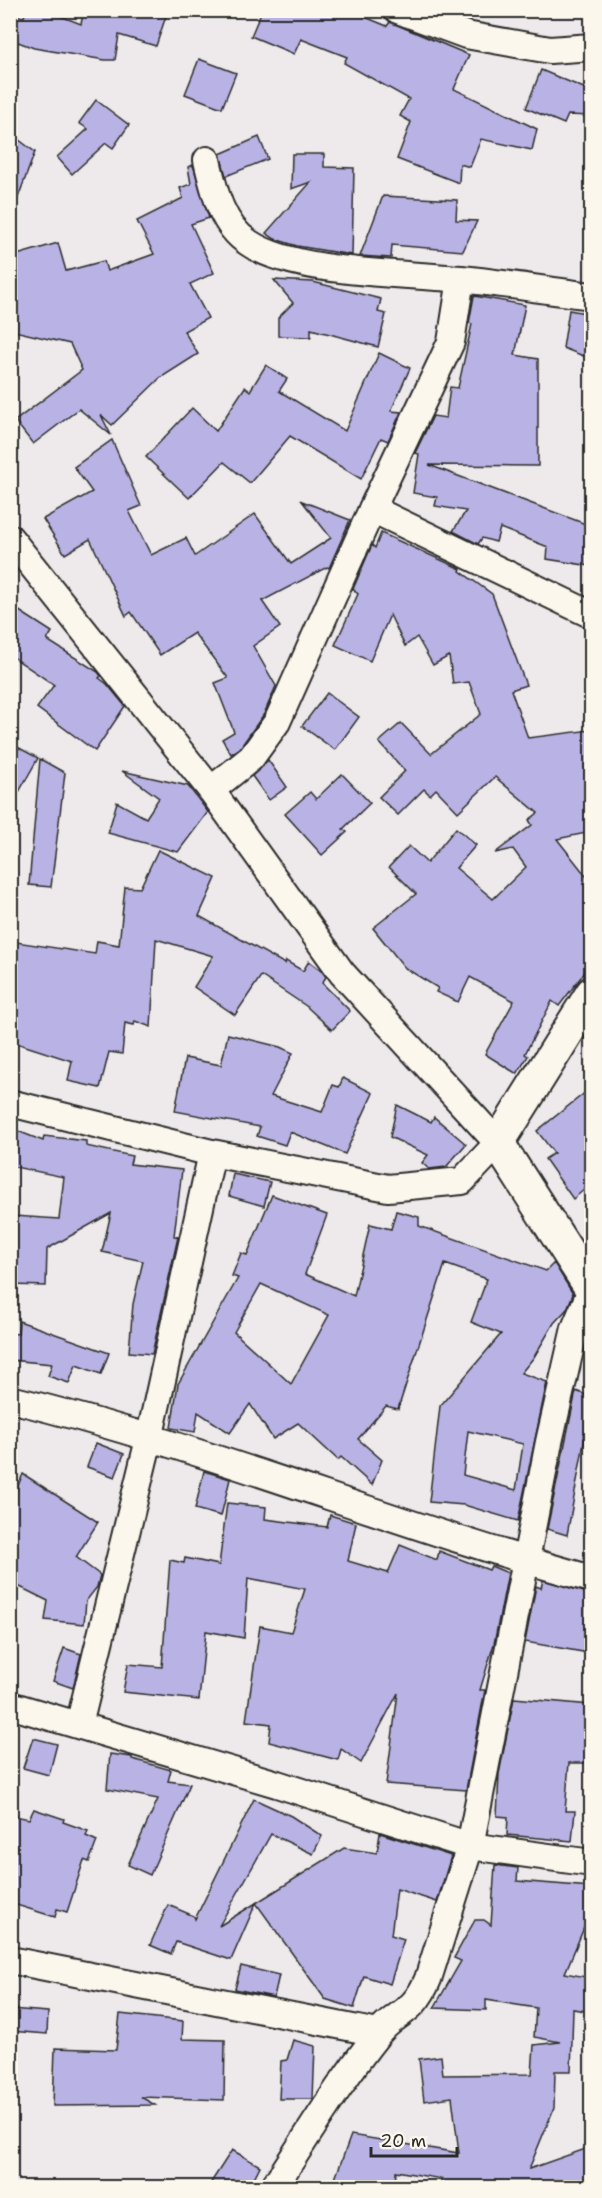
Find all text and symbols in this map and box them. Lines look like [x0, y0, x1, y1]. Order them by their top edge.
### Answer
scale bar [371, 2120, 456, 2158]
text: 20 m [380, 2129, 426, 2153]

